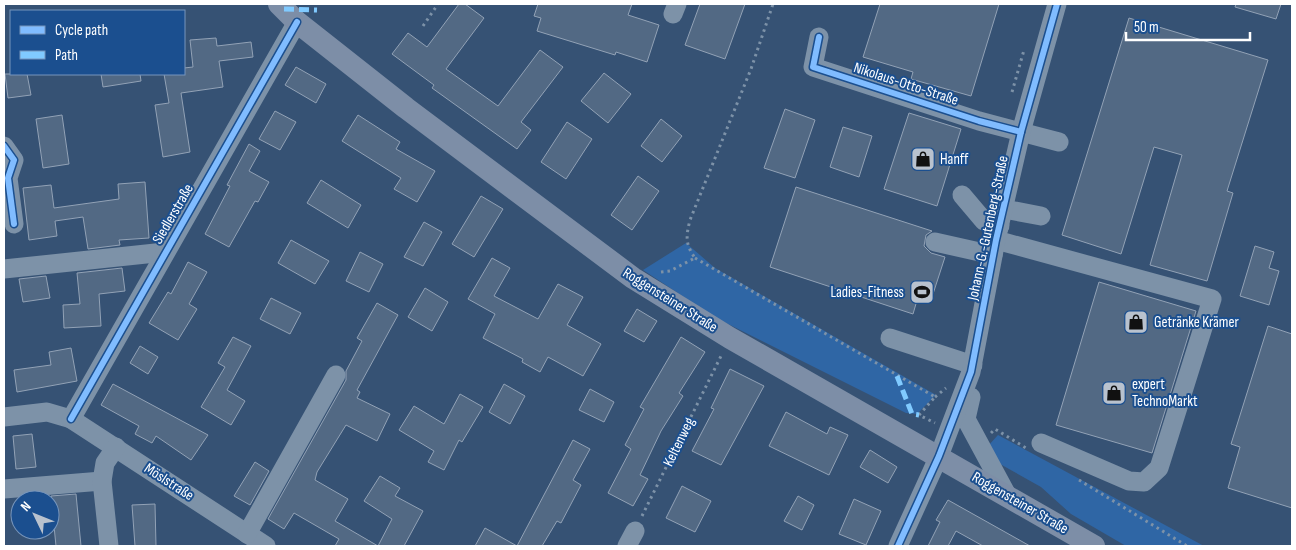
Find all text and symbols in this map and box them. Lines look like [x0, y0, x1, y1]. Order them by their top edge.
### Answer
legend [10, 10, 185, 75]
scale bar [1126, 10, 1250, 42]
text: 50 m [1134, 18, 1159, 37]
text: Cycle path [55, 21, 108, 40]
text: Path [55, 46, 78, 65]
street label: Nikolaus-Otto-Straße [851, 58, 961, 110]
shop icon: Hanff [910, 146, 936, 172]
place label: Hanff [940, 150, 969, 169]
street label: Johann-G.-Gutenberg-Straße [963, 154, 1013, 303]
street label: Siedlerstraße [148, 180, 198, 248]
street label: Roggensteiner Straße [619, 263, 721, 337]
sports icon: Ladies-Fitness [909, 279, 935, 305]
place label: Ladies-Fitness [830, 283, 904, 302]
shop icon: Getränke Krämer [1123, 309, 1149, 335]
place label: Getränke Krämer [1154, 313, 1239, 332]
place label: expert TechnoMarkt [1132, 375, 1198, 411]
shop icon: expert TechnoMarkt [1101, 380, 1127, 406]
street label: Keltenweg [659, 414, 699, 470]
street label: Möslstraße [141, 459, 197, 505]
street label: Roggensteiner Straße [968, 468, 1072, 538]
north arrow [10, 490, 60, 540]
text: N [17, 498, 35, 515]

